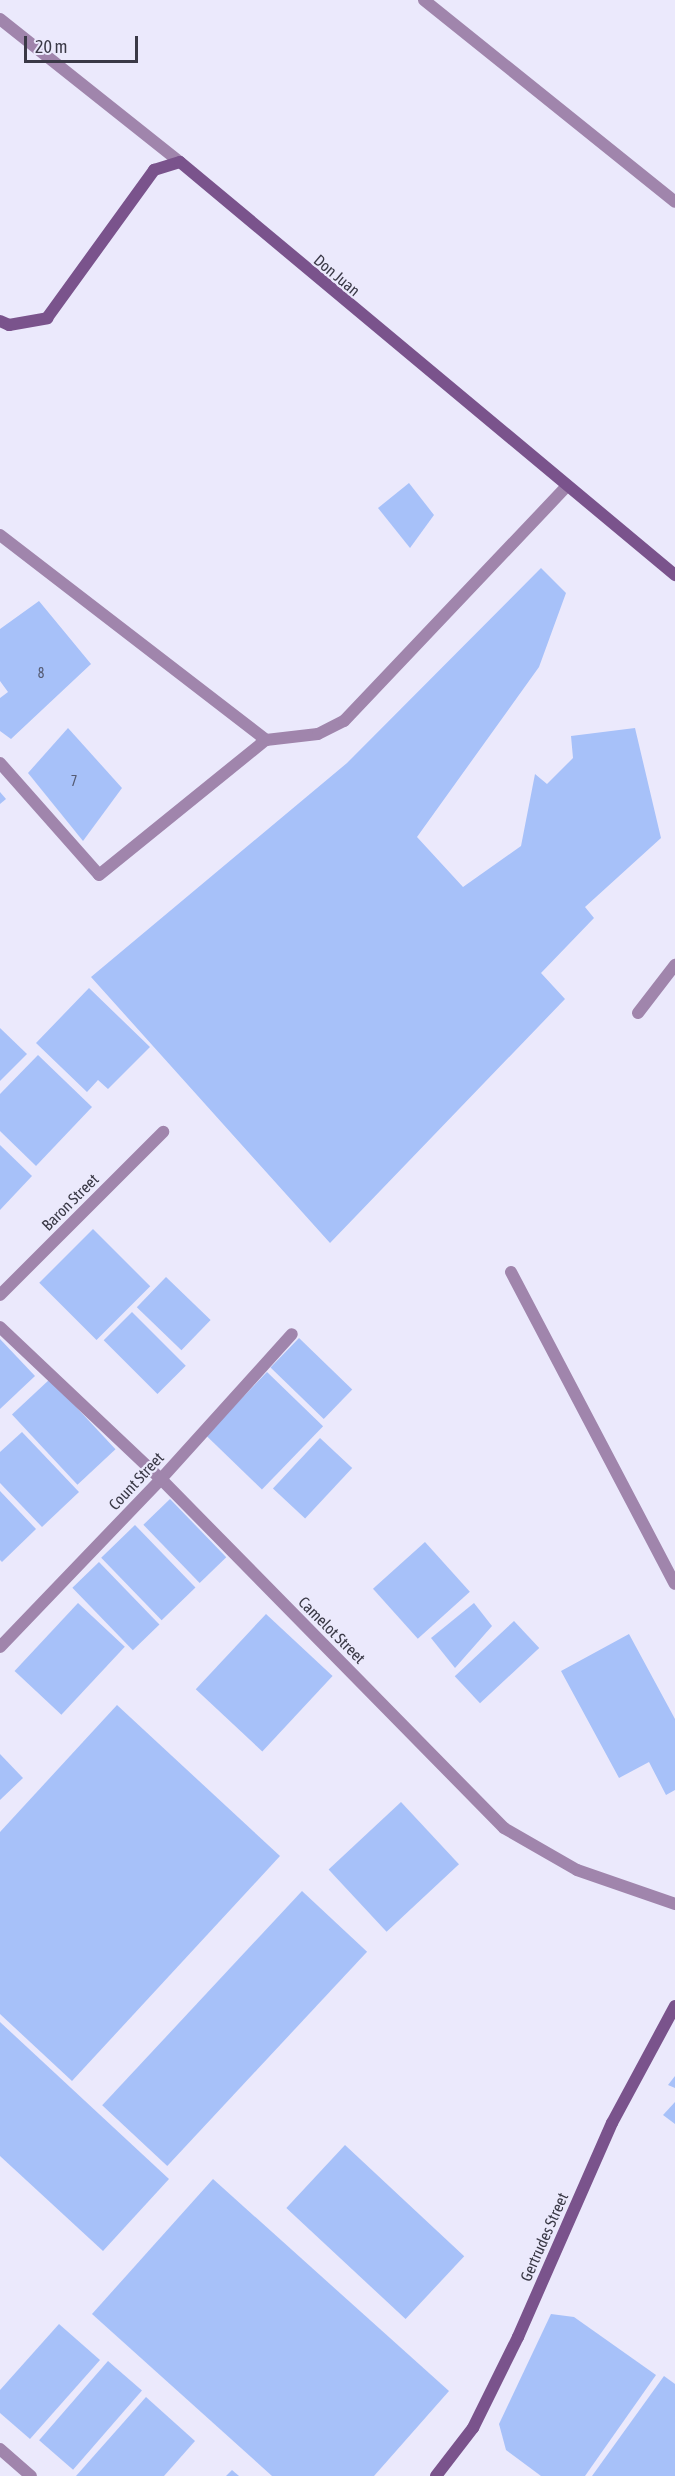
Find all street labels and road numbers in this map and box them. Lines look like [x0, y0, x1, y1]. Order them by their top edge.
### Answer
street label: Don Juan [310, 250, 364, 300]
street label: Baron Street [38, 1170, 102, 1234]
street label: Count Street [104, 1448, 168, 1514]
street label: Camelot Street [294, 1592, 370, 1668]
street label: Gertrudes Street [516, 2190, 572, 2284]

